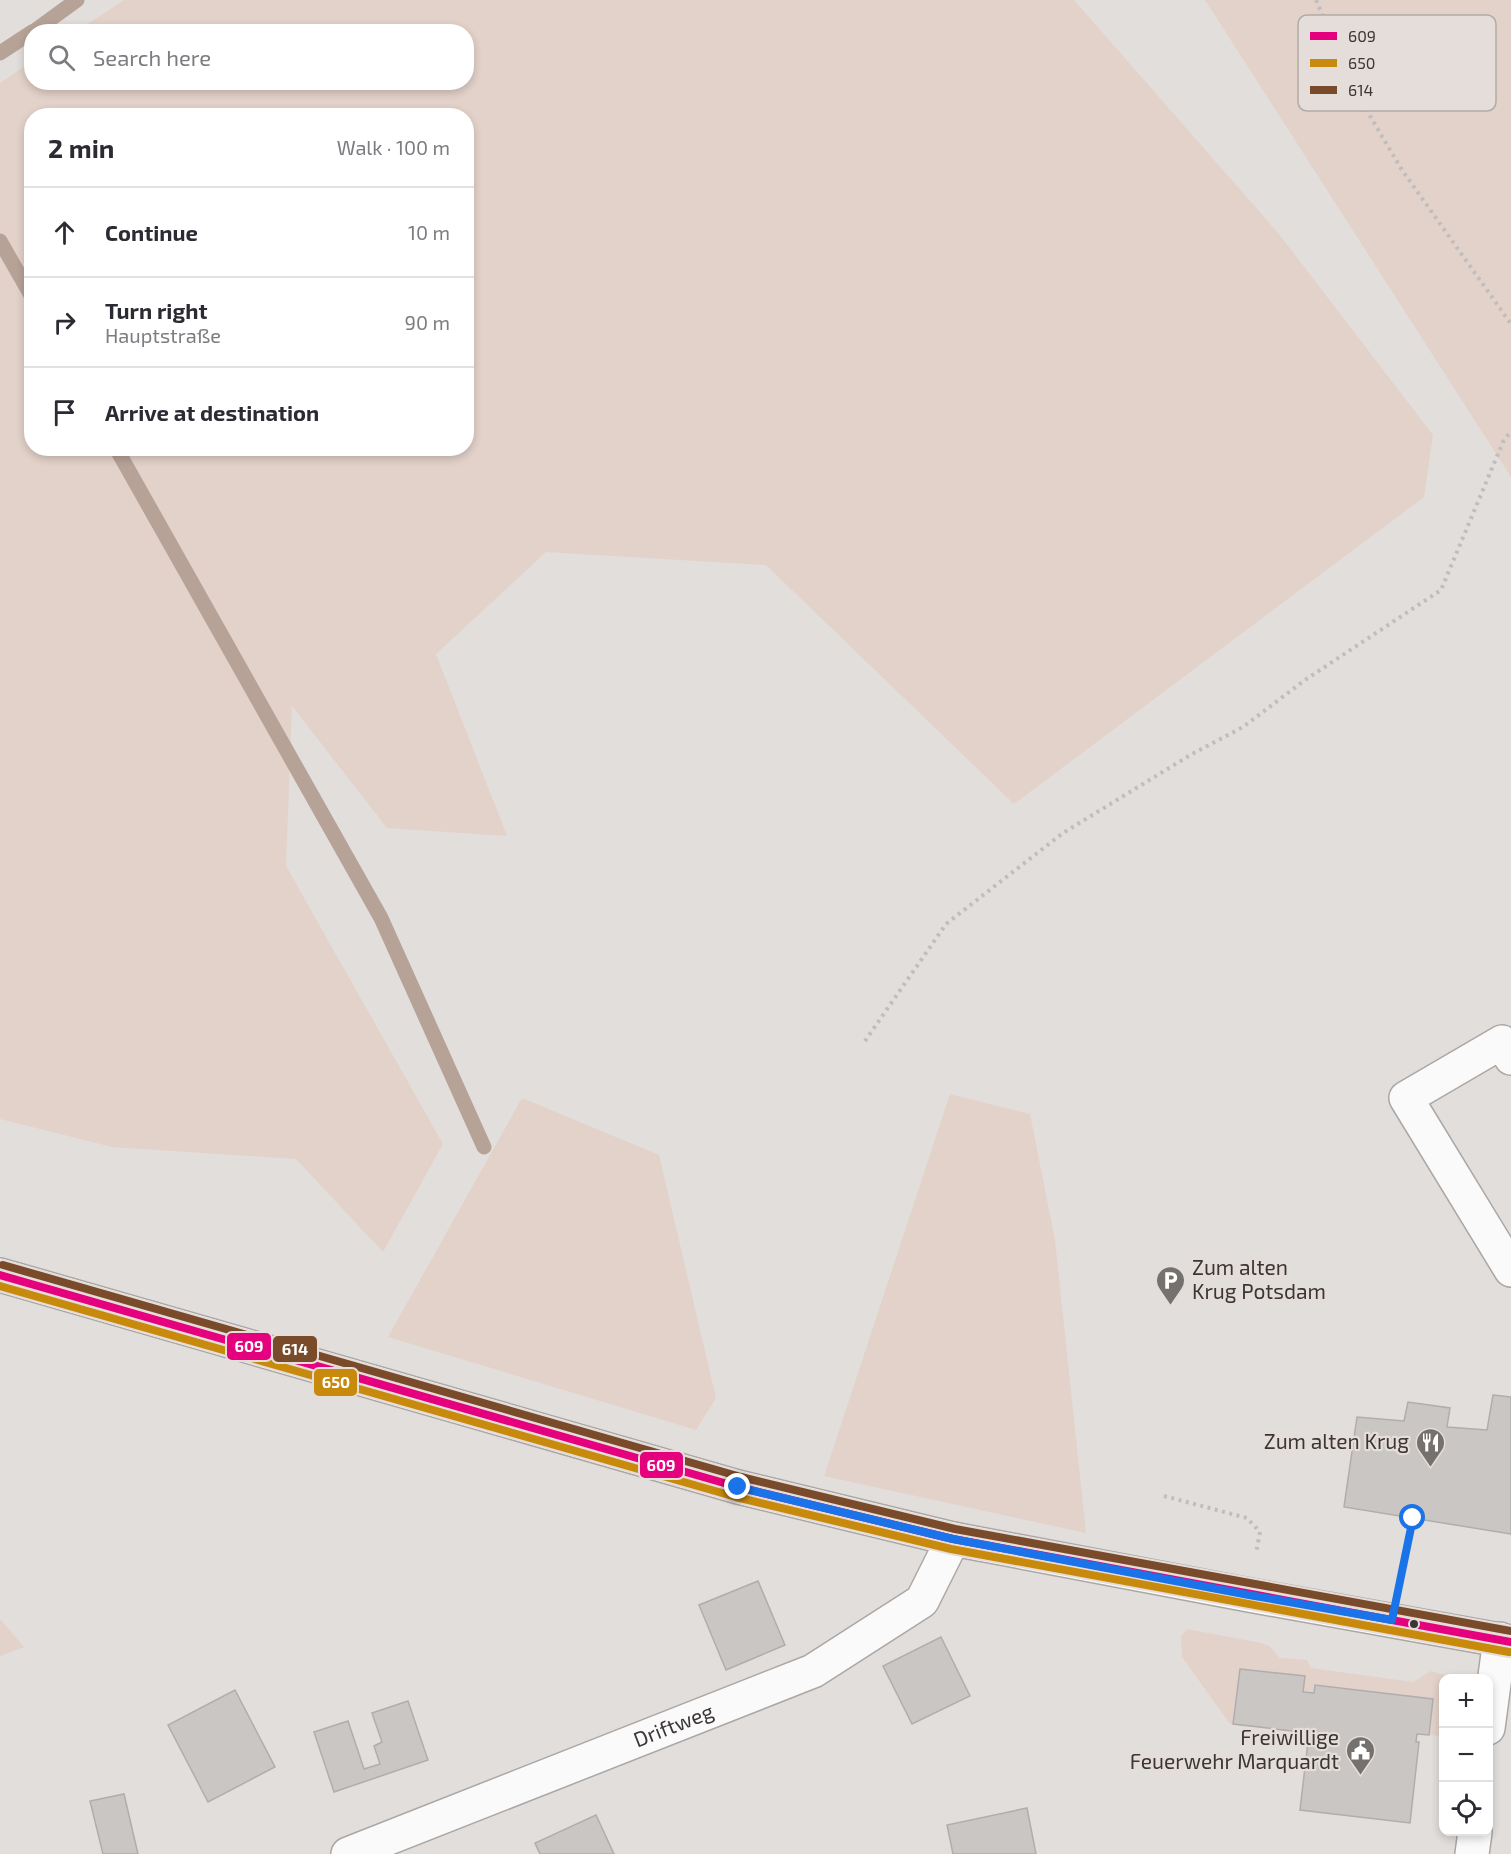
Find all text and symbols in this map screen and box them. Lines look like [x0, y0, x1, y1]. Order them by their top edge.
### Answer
legend [1298, 15, 1496, 111]
search box [24, 24, 474, 90]
text: 609 [1348, 26, 1376, 45]
icon: search [45, 41, 78, 74]
text: Search here [93, 44, 211, 70]
text: 650 [1348, 53, 1375, 72]
text: 614 [1348, 80, 1374, 99]
text: 2 min [48, 132, 114, 163]
text: Walk · 100 m [337, 135, 450, 159]
icon: ahead [48, 216, 81, 249]
text: Continue [105, 219, 198, 245]
text: 10 m [408, 220, 450, 244]
text: Turn right [105, 297, 207, 323]
icon: right [48, 306, 81, 339]
text: 90 m [405, 310, 450, 334]
text: Hauptstraße [105, 323, 221, 347]
icon: arrive [48, 396, 81, 429]
text: Arrive at destination [105, 399, 319, 425]
place label: Zum alten Krug Potsdam [1192, 1254, 1326, 1303]
parking icon: Zum alten Krug Potsdam [1155, 1264, 1187, 1306]
line badge: 609 [226, 1332, 272, 1361]
line badge: 614 [272, 1335, 318, 1363]
text: 609 [235, 1336, 263, 1355]
text: 614 [282, 1339, 308, 1358]
line badge: 650 [313, 1368, 358, 1397]
text: 650 [322, 1372, 350, 1391]
restaurant icon: Zum alten Krug [1414, 1426, 1446, 1468]
place label: Zum alten Krug [1264, 1428, 1409, 1453]
line badge: 609 [639, 1451, 684, 1479]
text: 609 [647, 1455, 675, 1474]
route end [724, 1473, 750, 1499]
route start [1399, 1504, 1425, 1530]
unlabelled marker [1408, 1618, 1420, 1630]
map controls [1439, 1674, 1493, 1836]
button: + [1439, 1674, 1493, 1728]
street label: Driftweg [630, 1697, 717, 1751]
place label: Freiwillige Feuerwehr Marquardt [1130, 1724, 1339, 1773]
button: − [1439, 1728, 1493, 1782]
public building icon: Freiwillige Feuerwehr Marquardt [1344, 1734, 1376, 1776]
button: locate [1439, 1782, 1493, 1836]

